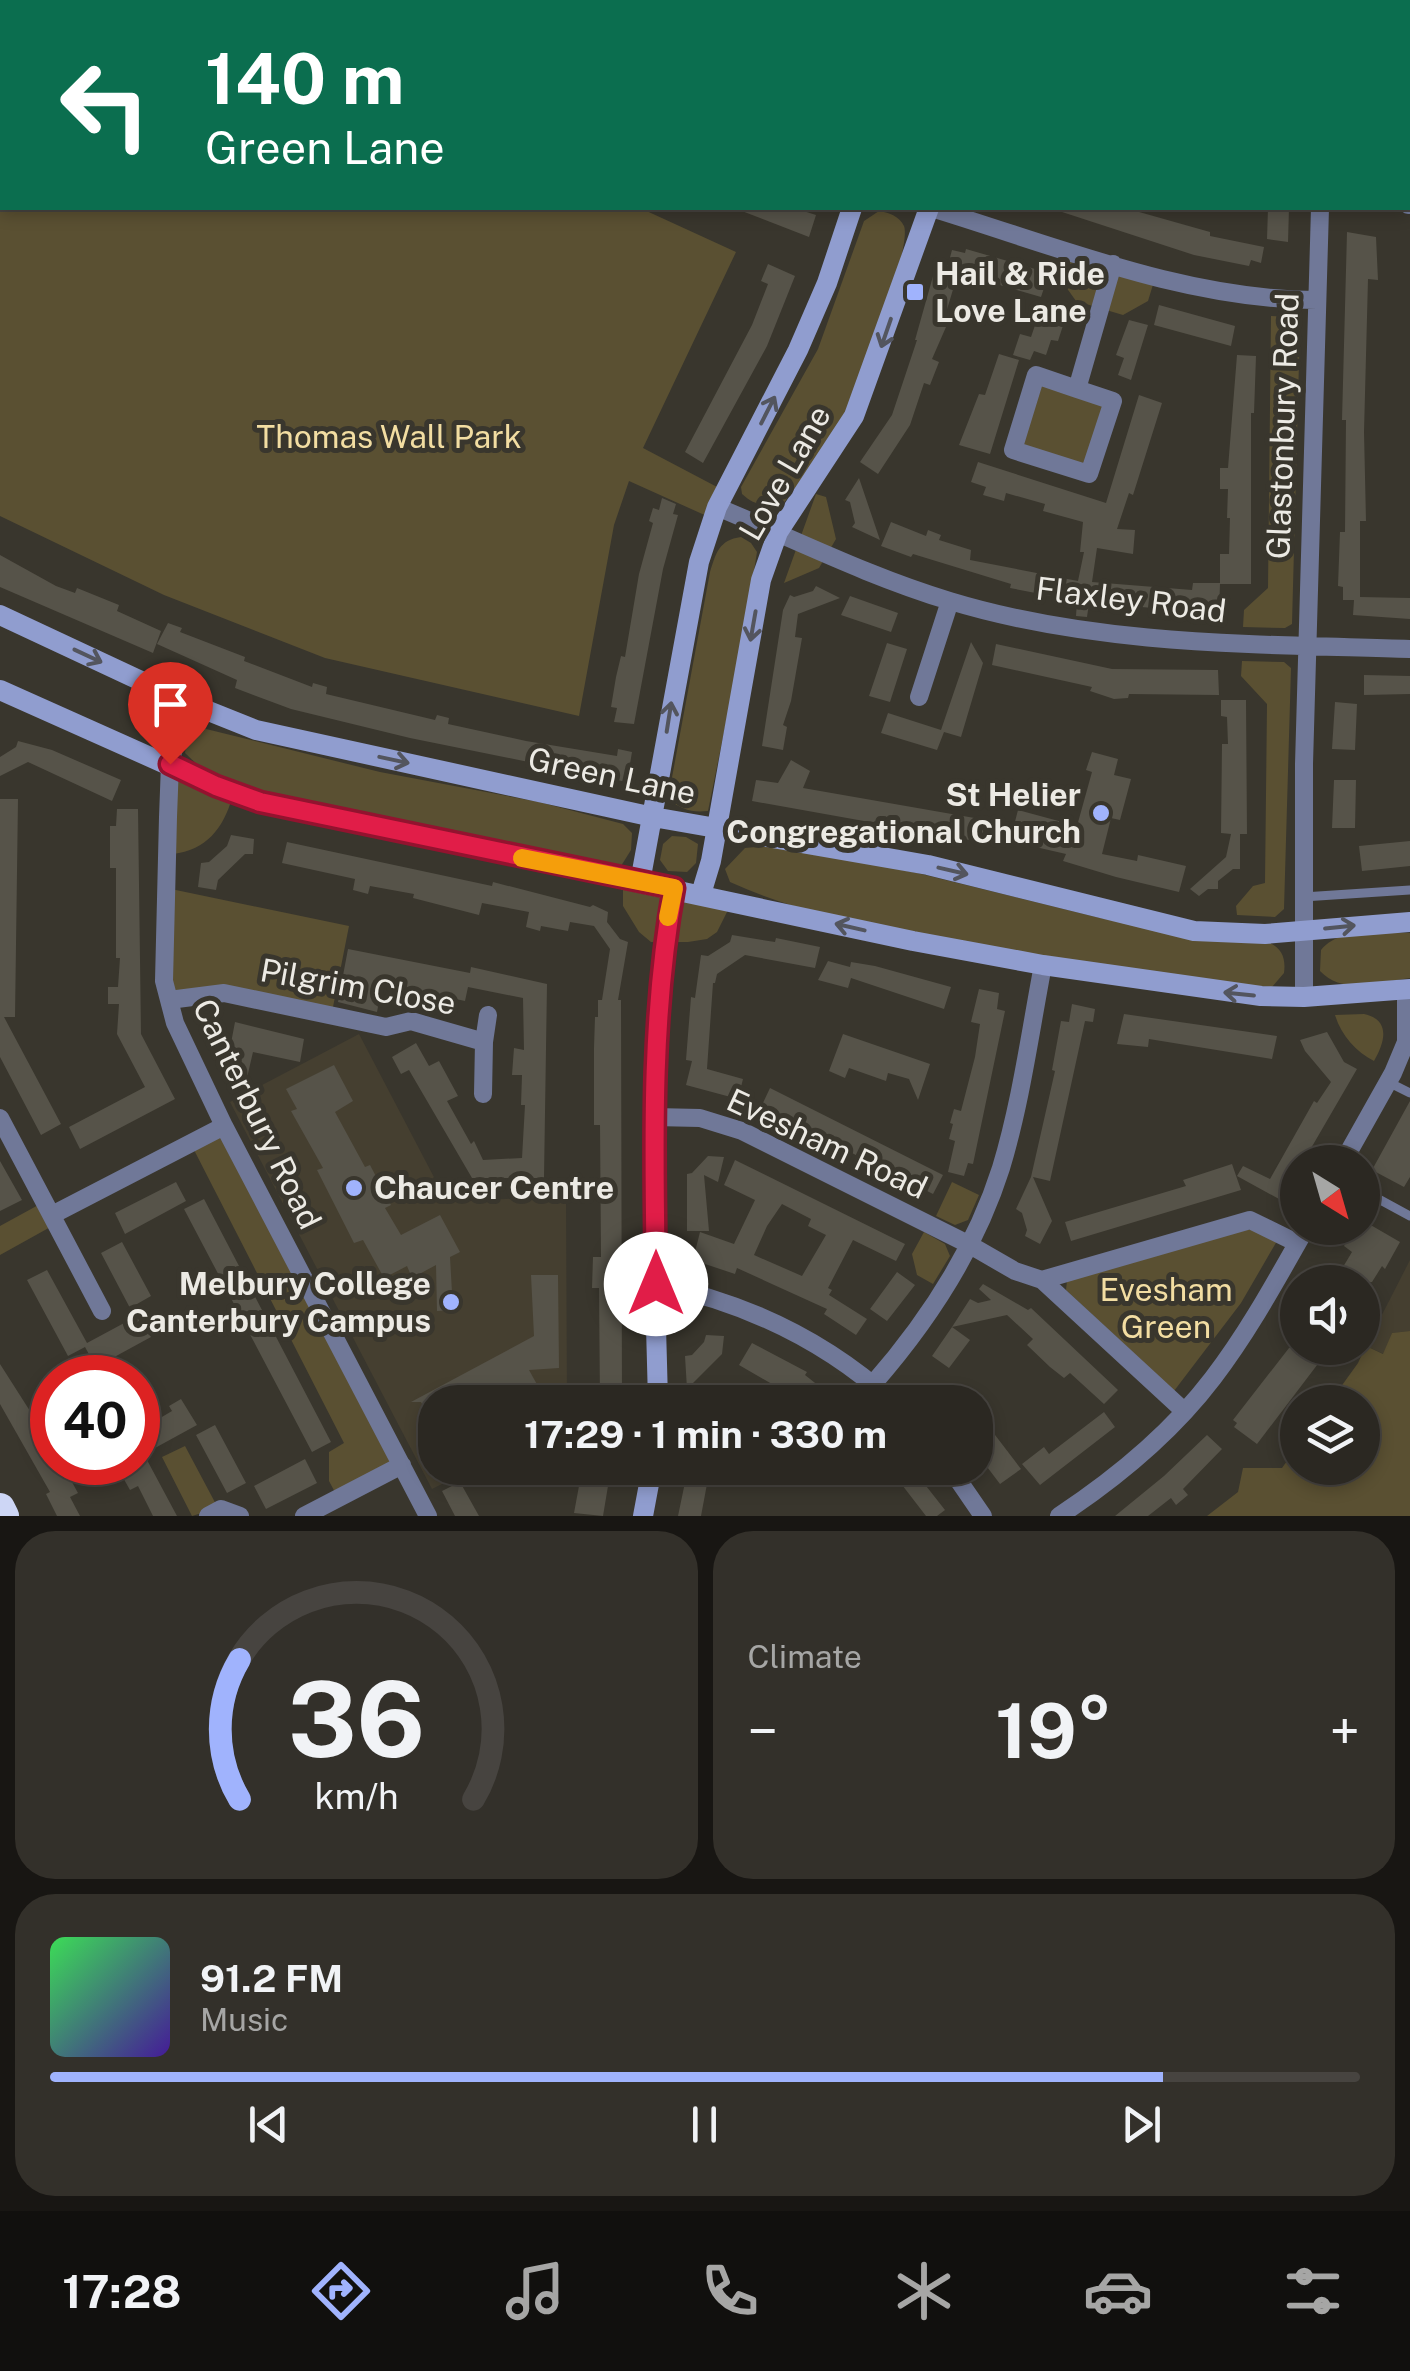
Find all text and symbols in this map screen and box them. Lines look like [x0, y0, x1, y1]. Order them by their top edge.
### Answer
text: 140 m [205, 37, 404, 120]
icon: left [40, 40, 170, 170]
text: Green Lane [205, 121, 445, 174]
place label: Hail & Ride Love Lane [935, 255, 1105, 329]
marker: Hail & Ride Love Lane [904, 281, 926, 303]
street label: Glastonbury Road [1259, 292, 1306, 560]
one-way arrow [875, 316, 893, 348]
one-way arrow [759, 395, 778, 425]
street label: Love Lane [731, 399, 838, 547]
park label: Thomas Wall Park [256, 418, 522, 455]
street label: Flaxley Road [1034, 569, 1228, 630]
one-way arrow [743, 609, 762, 641]
one-way arrow [72, 648, 102, 667]
pin [128, 662, 213, 765]
icon: arrive [143, 677, 198, 732]
one-way arrow [660, 701, 679, 733]
street label: Green Lane [525, 740, 699, 811]
one-way arrow [378, 752, 410, 770]
place label: St Helier Congregational Church [726, 776, 1081, 850]
marker: St Helier Congregational Church [1090, 802, 1112, 824]
one-way arrow [936, 863, 968, 881]
one-way arrow [835, 917, 867, 935]
one-way arrow [1324, 917, 1356, 936]
street label: Pilgrim Close [257, 951, 459, 1022]
one-way arrow [1223, 984, 1256, 1003]
street label: Canterbury Road [186, 993, 329, 1235]
street label: Evesham Road [721, 1081, 933, 1206]
north arrow [1280, 1145, 1380, 1245]
map controls [1280, 1145, 1380, 1485]
place label: Chaucer Centre [374, 1169, 614, 1206]
marker: Chaucer Centre [343, 1177, 365, 1199]
position arrow [604, 1232, 708, 1336]
place label: Melbury College Canterbury Campus [126, 1265, 431, 1339]
button: sound [1280, 1265, 1380, 1365]
park label: Evesham Green [1099, 1271, 1233, 1345]
marker: Melbury College Canterbury Campus [440, 1291, 462, 1313]
speed limit sign: 40 [30, 1355, 160, 1485]
button: layers [1280, 1385, 1380, 1485]
text: 17:29 · 1 min · 330 m [524, 1412, 887, 1457]
text: Climate [748, 1638, 862, 1675]
text: 36 [287, 1658, 425, 1780]
text: 19° [995, 1687, 1112, 1775]
text: − [748, 1699, 778, 1763]
text: + [1329, 1699, 1360, 1763]
text: km/h [314, 1775, 398, 1817]
text: 91.2 FM [200, 1956, 343, 2001]
text: Music [200, 2001, 288, 2038]
icon: previous [241, 2097, 296, 2152]
icon: pause [677, 2097, 732, 2152]
icon: next [1114, 2097, 1169, 2152]
icon: directions [306, 2256, 376, 2326]
icon: music [500, 2256, 570, 2326]
icon: phone [695, 2256, 765, 2326]
icon: climate [889, 2256, 959, 2326]
icon: car [1083, 2256, 1153, 2326]
icon: filters [1278, 2256, 1348, 2326]
text: 17:28 [62, 2265, 181, 2318]

